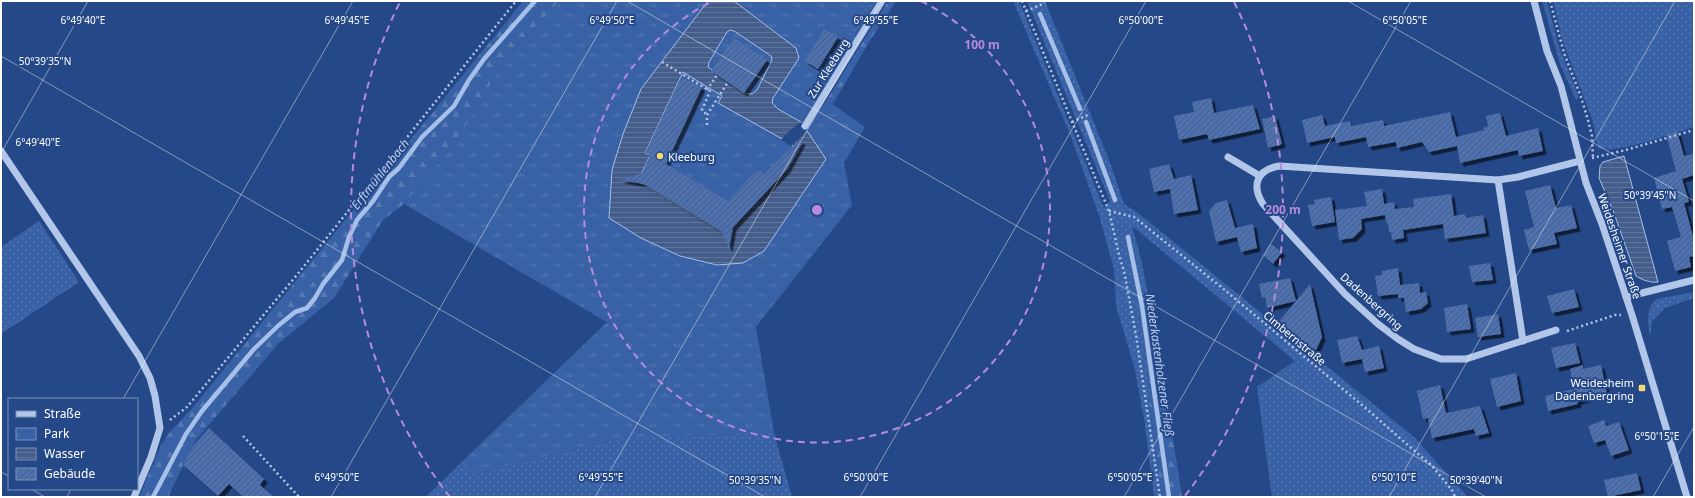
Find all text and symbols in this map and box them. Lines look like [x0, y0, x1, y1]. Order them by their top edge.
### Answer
text: 6°49'40"E [61, 13, 105, 27]
text: 6°49'45"E [325, 13, 369, 27]
text: 6°49'50"E [590, 13, 634, 27]
text: 6°49'55"E [854, 13, 898, 27]
text: 6°50'00"E [1119, 13, 1163, 27]
text: 6°50'05"E [1383, 13, 1427, 27]
street label: Zur Kleeburg [804, 35, 852, 101]
text: 100 m [964, 36, 1000, 53]
text: 50°39'35"N [19, 54, 71, 68]
text: 6°49'40"E [16, 135, 60, 149]
water label: Erftmühlenbach [347, 135, 413, 213]
place label: Kleeburg [668, 149, 715, 164]
marker: Kleeburg [655, 151, 665, 161]
text: 50°39'45"N [1624, 188, 1676, 202]
street label: Weidesheimer Straße [1595, 191, 1645, 301]
text: 200 m [1265, 201, 1301, 218]
centre of rings [810, 203, 824, 217]
street label: Dadenbergring [1338, 269, 1406, 333]
water label: Niederkastenholzener Fließ [1142, 293, 1178, 437]
street label: Cimbernstraße [1261, 307, 1329, 369]
place label: Weidesheim Dadenbergring [1555, 375, 1634, 403]
marker: Weidesheim Dadenbergring [1637, 383, 1647, 393]
legend [8, 398, 138, 490]
text: Straße [44, 405, 81, 422]
text: Park [44, 425, 70, 442]
text: 6°50'15"E [1635, 429, 1679, 443]
text: Wasser [44, 445, 85, 462]
text: Gebäude [44, 465, 95, 482]
text: 6°49'50"E [315, 470, 359, 484]
text: 6°49'55"E [579, 470, 623, 484]
text: 6°50'00"E [844, 470, 888, 484]
text: 6°50'05"E [1108, 470, 1152, 484]
text: 6°50'10"E [1372, 470, 1416, 484]
text: 50°39'35"N [729, 473, 781, 487]
text: 50°39'40"N [1450, 473, 1502, 487]

